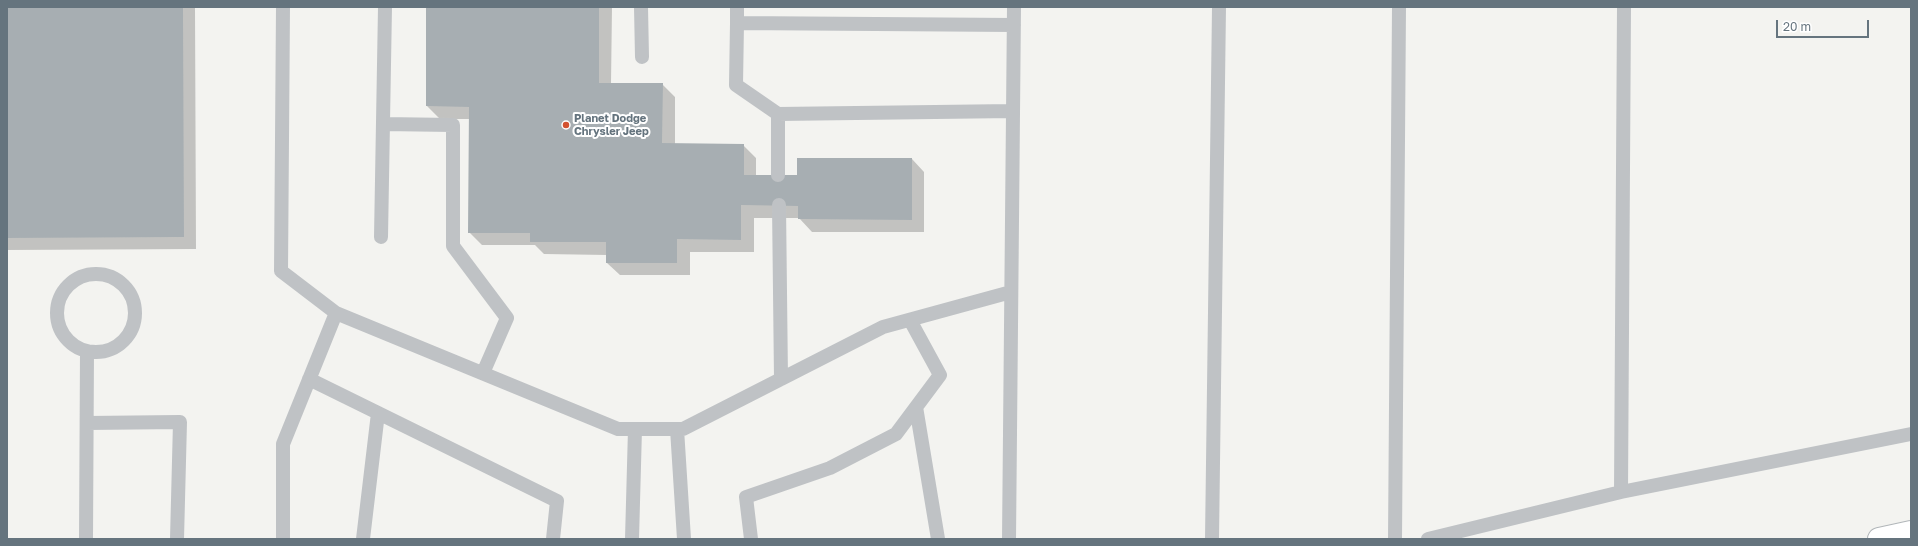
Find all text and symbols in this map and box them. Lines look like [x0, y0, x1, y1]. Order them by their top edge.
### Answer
scale bar [1778, 12, 1871, 38]
text: 20 m [1783, 19, 1811, 34]
place label: Planet Dodge Chrysler Jeep [574, 112, 649, 138]
marker: Planet Dodge Chrysler Jeep [561, 120, 571, 130]

